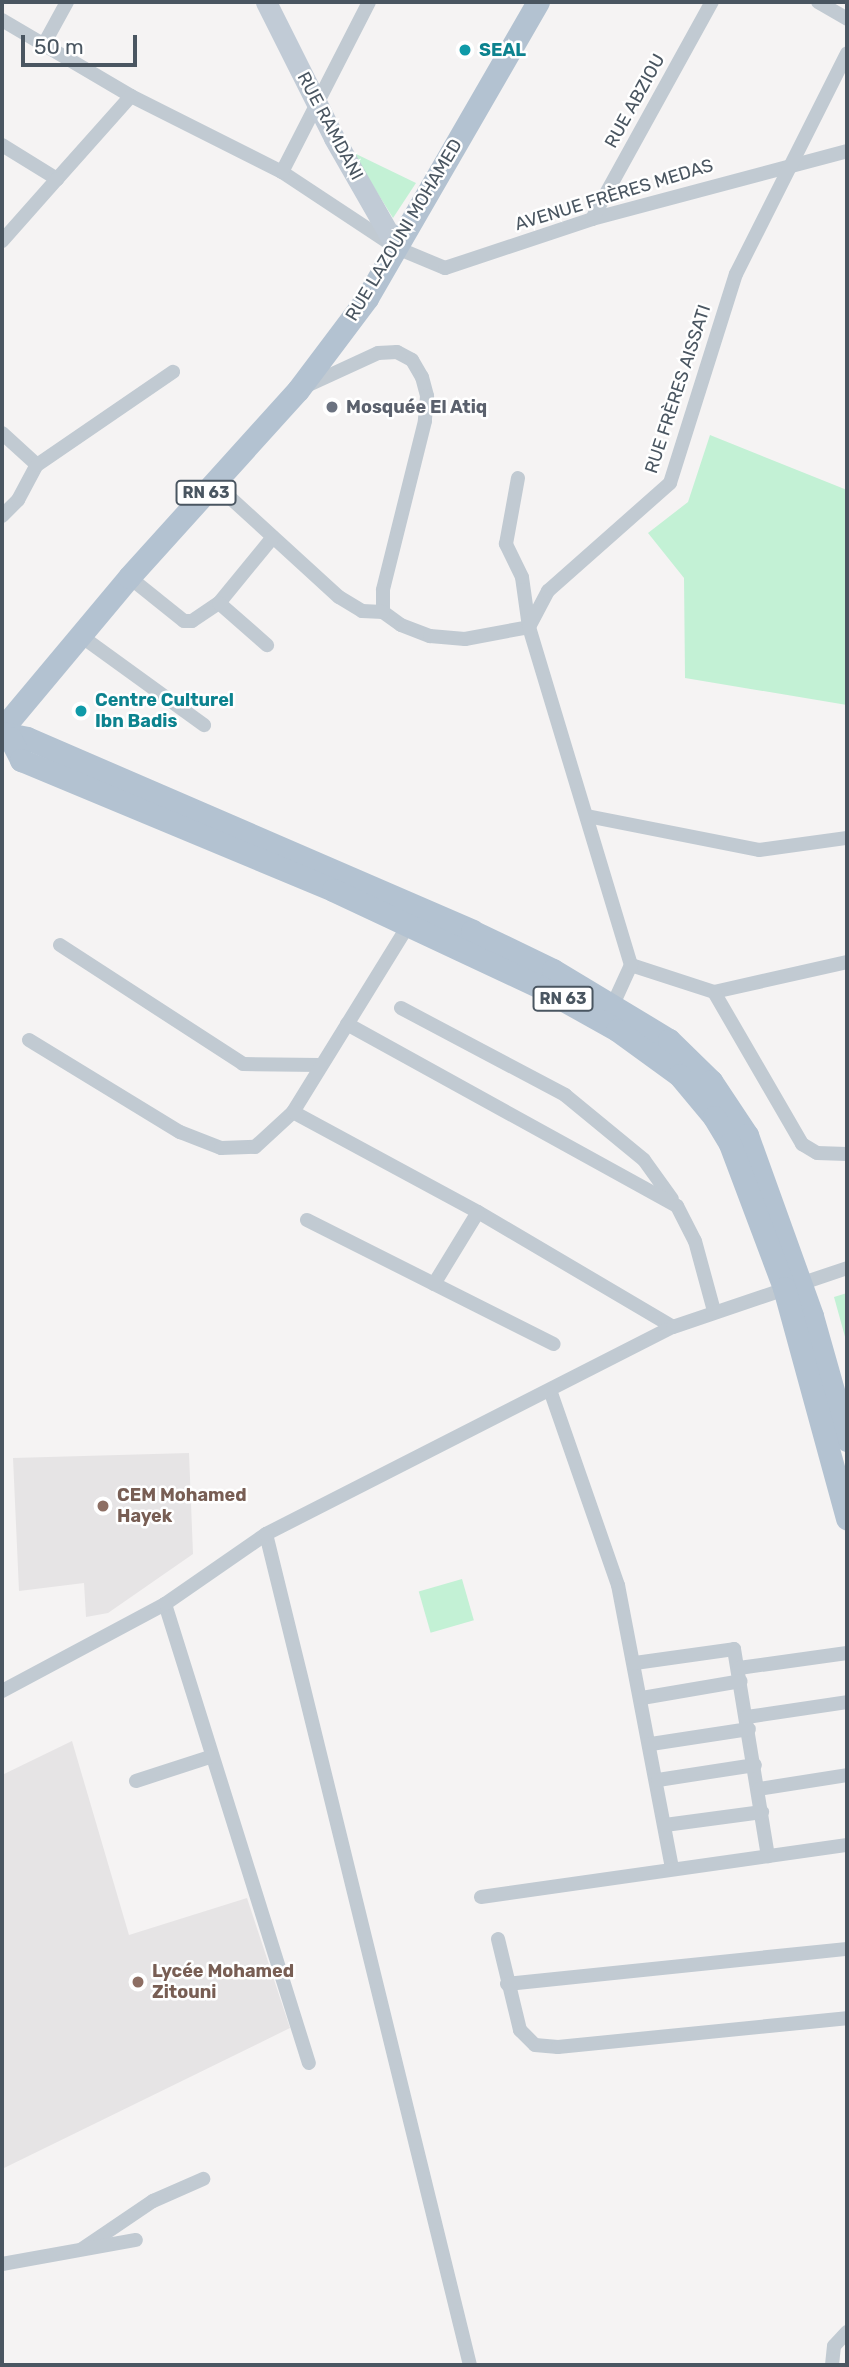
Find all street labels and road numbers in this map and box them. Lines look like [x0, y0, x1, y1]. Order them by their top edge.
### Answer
street label: RUE ABZIOU [600, 50, 670, 152]
street label: RUE RAMDANI [292, 68, 368, 184]
street label: RUE LAZOUNI MOHAMED [341, 135, 467, 325]
street label: AVENUE FRÈRES MEDAS [512, 155, 716, 235]
street label: RUE FRÈRES AISSATI [640, 302, 716, 476]
road number: RN 63 [174, 480, 238, 506]
road number: RN 63 [532, 987, 594, 1012]

